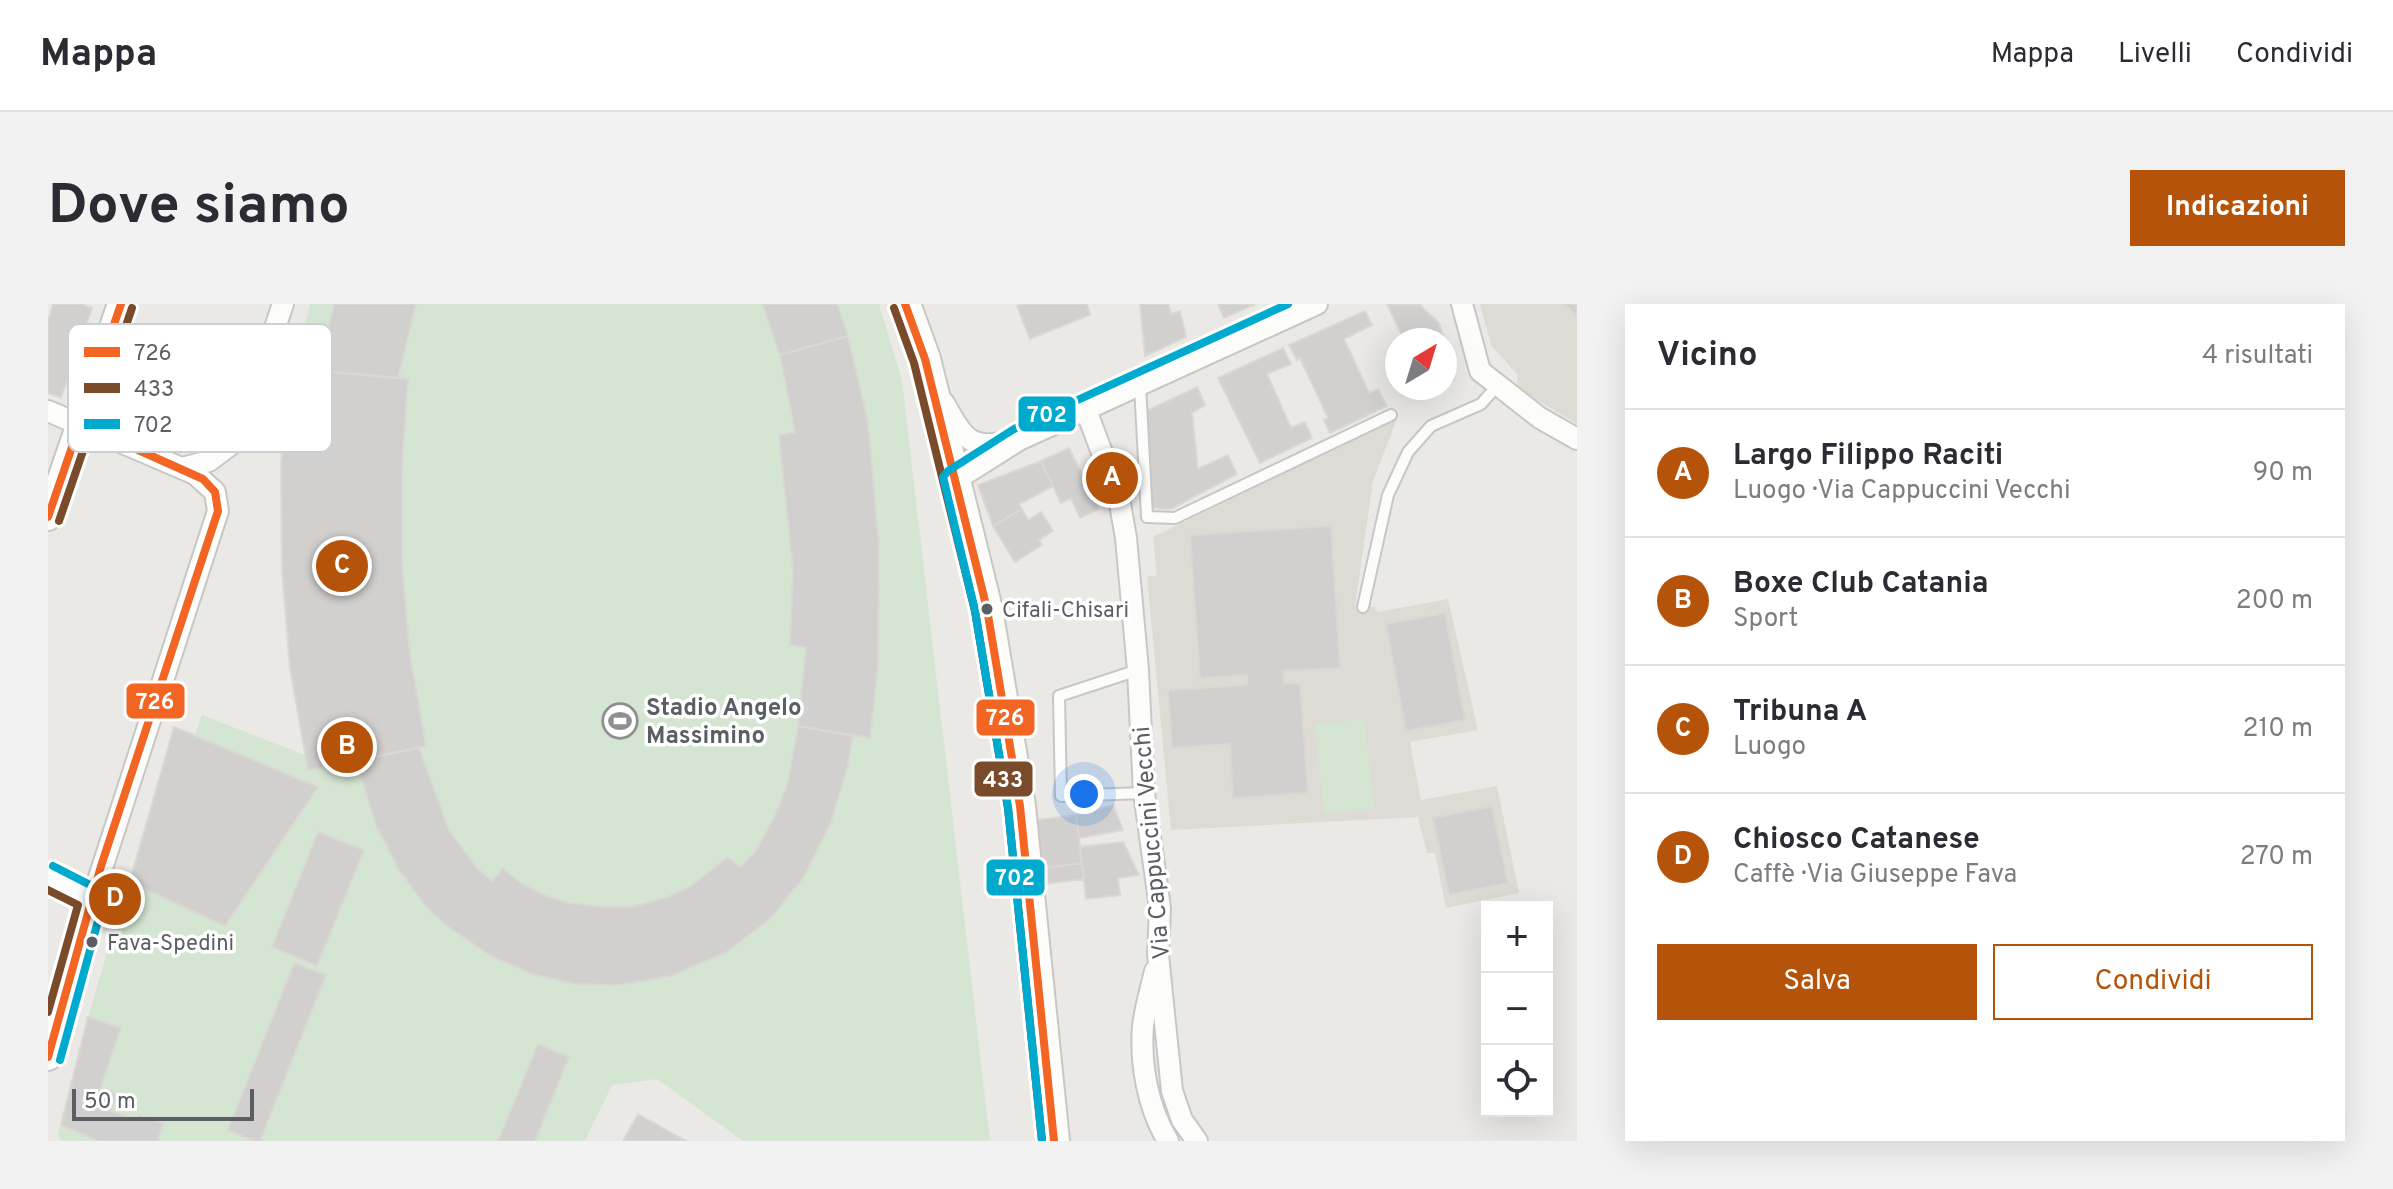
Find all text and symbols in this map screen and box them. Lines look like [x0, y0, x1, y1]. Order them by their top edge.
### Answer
text: Mappa [40, 31, 157, 80]
text: Mappa [1991, 37, 2074, 73]
text: Livelli [2118, 37, 2192, 73]
text: Condividi [2236, 37, 2353, 73]
button: Indicazioni [2130, 170, 2345, 246]
text: Dove siamo [48, 173, 350, 243]
legend [68, 324, 332, 452]
north arrow [1385, 328, 1457, 400]
text: Vicino [1657, 335, 1757, 378]
text: 4 risultati [2202, 340, 2313, 373]
text: 726 [134, 341, 172, 368]
text: 433 [134, 377, 174, 404]
line badge: 702 [1017, 395, 1077, 433]
text: 702 [1027, 403, 1067, 430]
text: 702 [134, 413, 172, 440]
text: Largo Filippo Raciti [1733, 438, 2003, 475]
pin: A [1086, 448, 1138, 508]
text: A [1674, 457, 1692, 490]
text: 90 m [2253, 457, 2313, 490]
text: Luogo · Via Cappuccini Vecchi [1733, 475, 2071, 508]
pin: C [316, 536, 368, 596]
text: Boxe Club Catania [1733, 566, 1988, 603]
text: B [1674, 585, 1692, 618]
text: 200 m [2236, 585, 2313, 618]
place label: Cifali-Chisari [1002, 598, 1129, 625]
marker: Cifali-Chisari [979, 601, 995, 617]
text: Sport [1733, 603, 1798, 636]
line badge: 726 [125, 682, 186, 720]
text: 726 [136, 690, 174, 717]
place label: Stadio Angelo Massimino [646, 694, 802, 752]
text: Tribuna A [1733, 694, 1867, 731]
line badge: 726 [975, 698, 1036, 737]
sports icon: Stadio Angelo Massimino [601, 702, 639, 740]
text: 726 [986, 706, 1024, 733]
text: C [1675, 713, 1691, 746]
text: 210 m [2243, 713, 2313, 746]
pin: B [321, 717, 373, 777]
street label: Via Cappuccini Vecchi [1128, 725, 1178, 961]
text: Luogo [1733, 731, 1806, 764]
line badge: 433 [973, 760, 1034, 798]
text: 433 [983, 768, 1023, 795]
your location [1064, 774, 1104, 814]
text: Chiosco Catanese [1733, 822, 1980, 859]
text: D [1674, 841, 1692, 874]
text: 270 m [2240, 841, 2313, 874]
line badge: 702 [985, 858, 1046, 897]
text: Caffè · Via Giuseppe Fava [1733, 859, 2017, 892]
text: 702 [995, 866, 1035, 893]
pin: D [89, 869, 141, 929]
map controls [1481, 901, 1553, 1117]
button: + [1481, 901, 1553, 973]
place label: Fava-Spedini [107, 931, 234, 958]
marker: Fava-Spedini [84, 934, 100, 950]
button: Salva [1657, 944, 1977, 1020]
button: Condividi [1993, 944, 2313, 1020]
button: − [1481, 973, 1553, 1045]
button: locate [1481, 1045, 1553, 1117]
scale bar [72, 1085, 254, 1121]
text: 50 m [84, 1089, 136, 1116]

